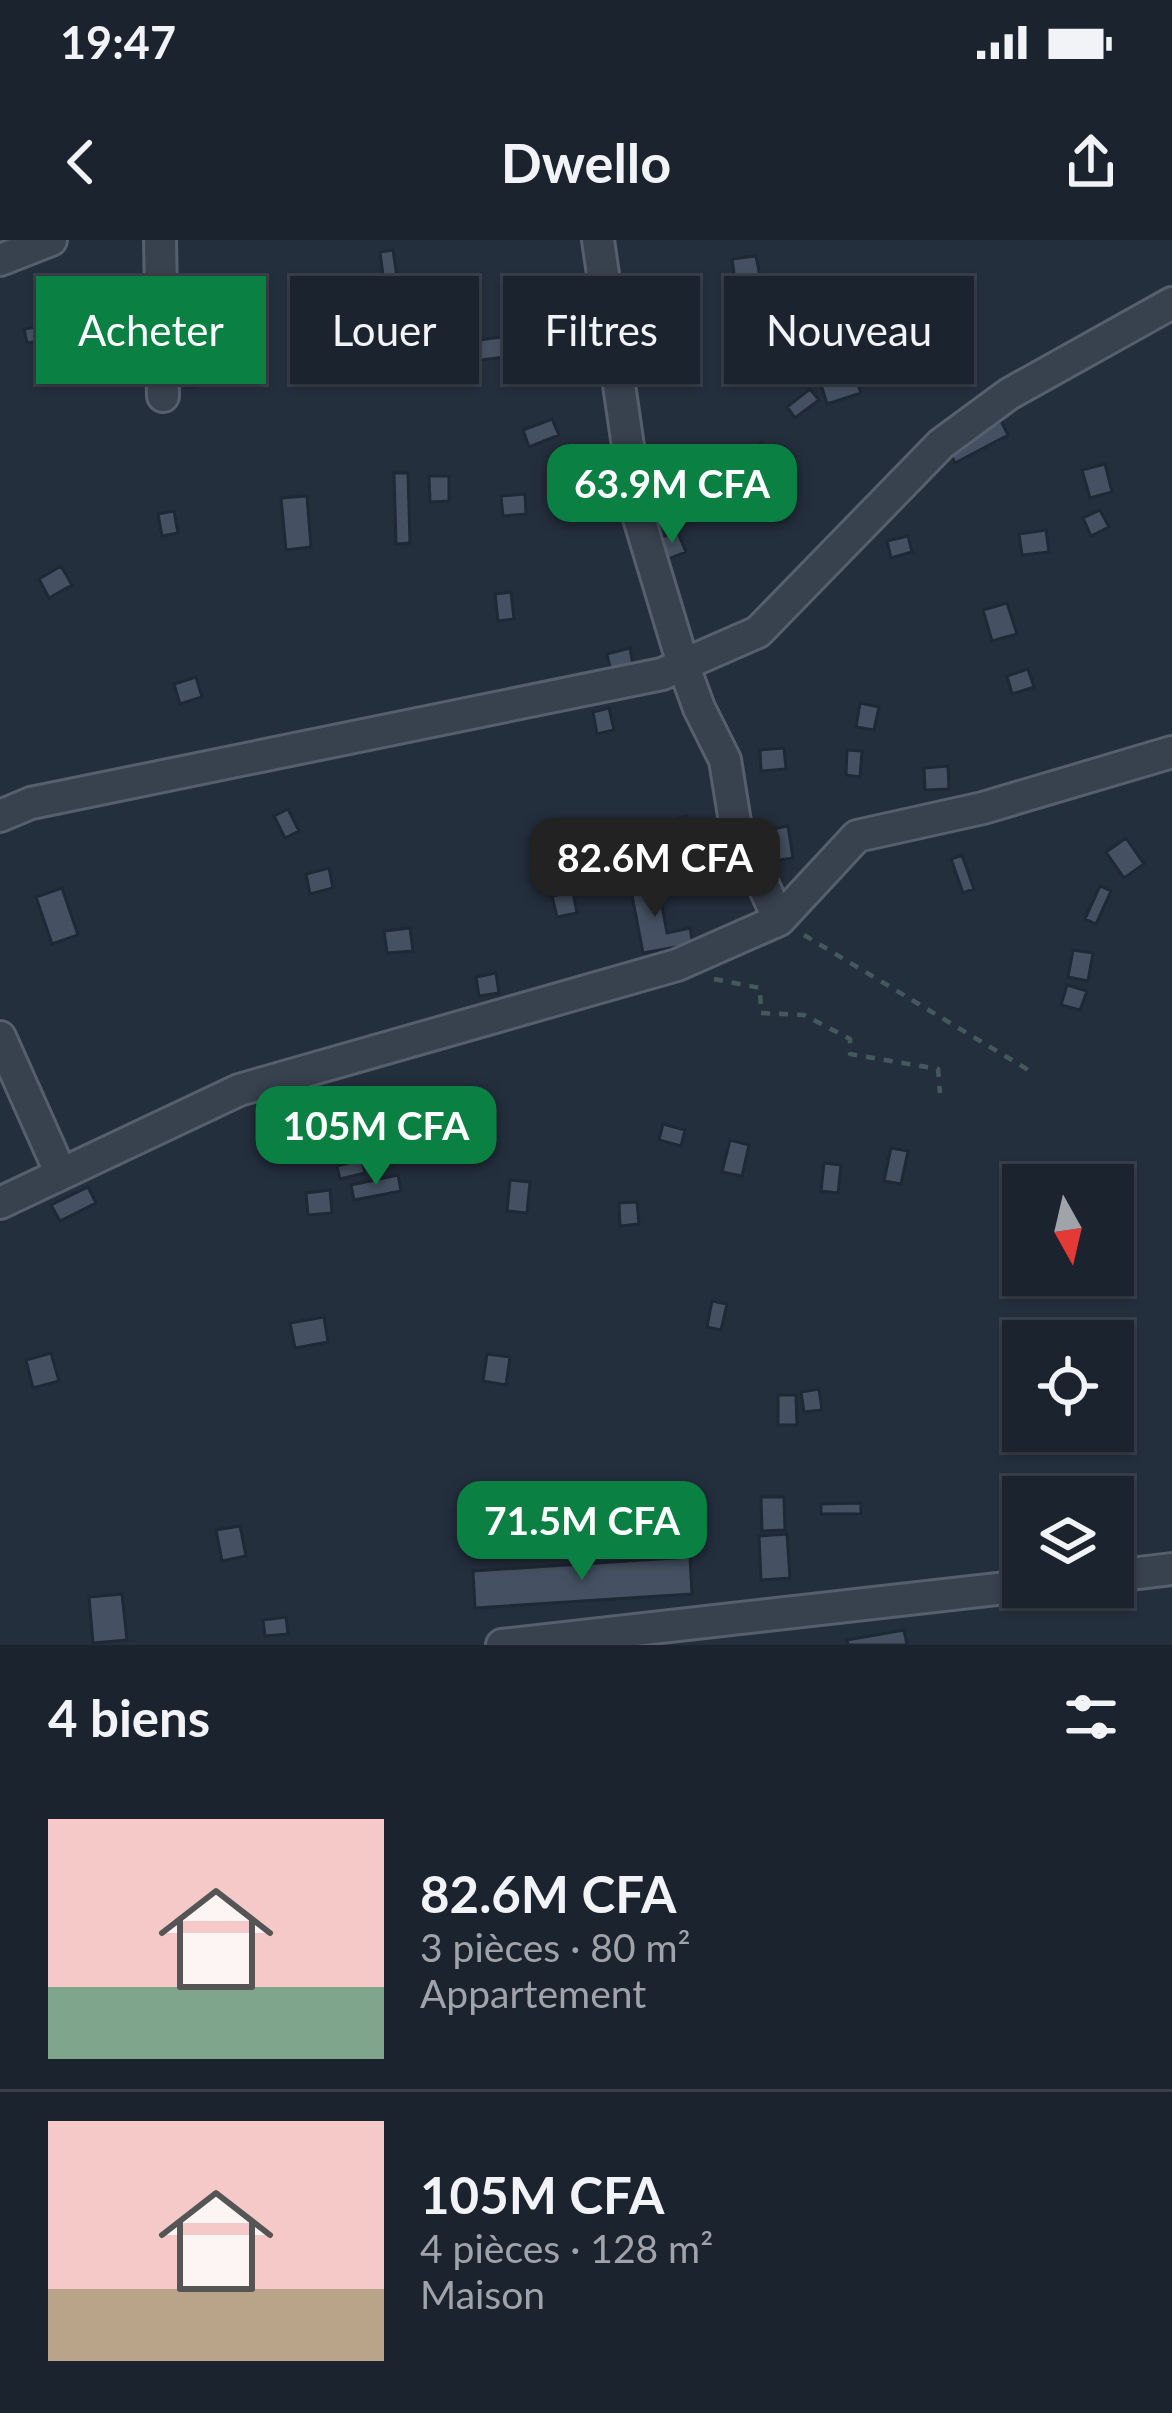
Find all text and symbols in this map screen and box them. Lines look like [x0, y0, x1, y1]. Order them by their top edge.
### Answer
text: 19:47 [60, 15, 176, 69]
icon: back [48, 129, 114, 195]
icon: share [1058, 129, 1124, 195]
text: Dwello [501, 130, 671, 195]
chip: Acheter [36, 276, 266, 384]
chip: Louer [290, 276, 479, 384]
chip: Filtres [503, 276, 700, 384]
chip: Nouveau [724, 276, 974, 384]
pin: 63.9M CFA [535, 444, 809, 546]
text: 63.9M CFA [574, 460, 770, 506]
pin: 82.6M CFA [518, 818, 792, 920]
text: 82.6M CFA [557, 834, 753, 880]
pin: 105M CFA [252, 1086, 500, 1188]
text: 105M CFA [283, 1102, 469, 1148]
north arrow [1002, 1164, 1134, 1296]
map controls [1002, 1164, 1134, 1608]
button: locate [1002, 1320, 1134, 1452]
button: layers [1002, 1476, 1134, 1608]
pin: 71.5M CFA [445, 1481, 719, 1583]
text: 71.5M CFA [484, 1497, 680, 1543]
icon: filters [1058, 1684, 1124, 1750]
text: 4 biens [48, 1687, 210, 1748]
text: 82.6M CFA [420, 1863, 676, 1924]
icon: home [144, 1867, 288, 2011]
text: 3 pièces · 80 m² [420, 1924, 691, 1970]
text: Appartement [420, 1970, 646, 2016]
text: 105M CFA [420, 2164, 664, 2225]
icon: home [144, 2169, 288, 2313]
text: 4 pièces · 128 m² [420, 2225, 713, 2271]
text: Maison [420, 2271, 545, 2317]

